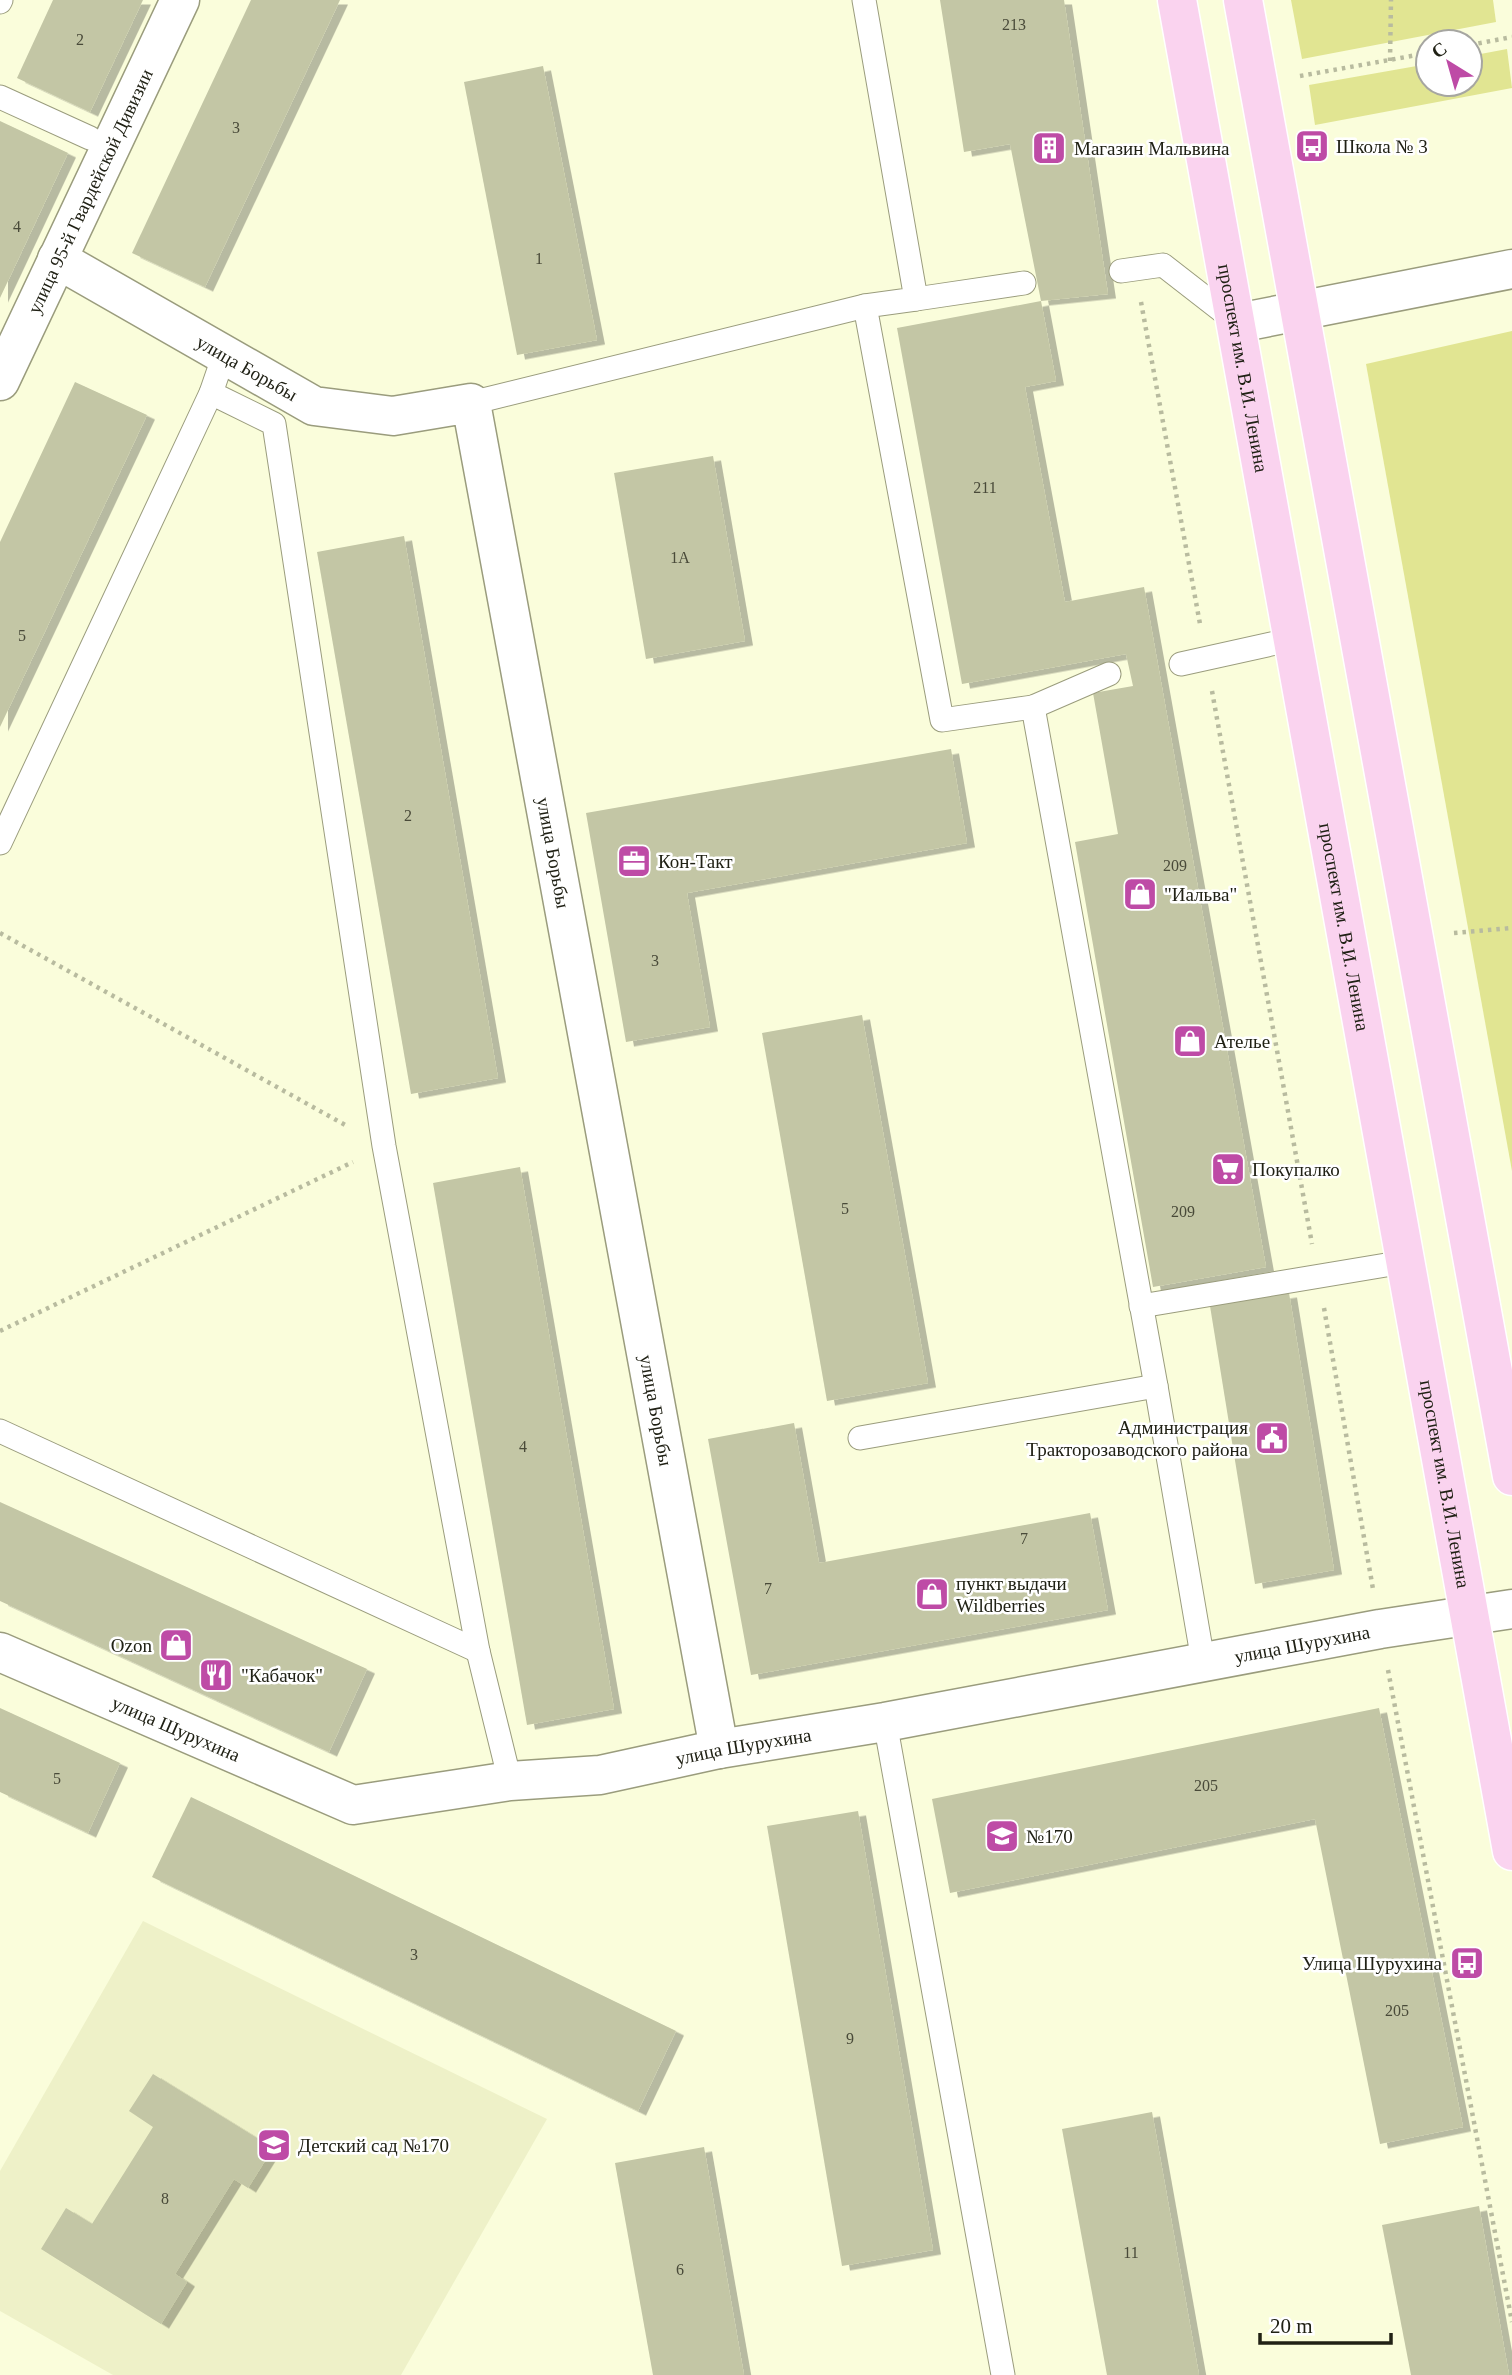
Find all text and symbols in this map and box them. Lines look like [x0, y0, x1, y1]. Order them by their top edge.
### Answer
house number: 213 [1002, 16, 1026, 33]
north arrow [1414, 28, 1484, 98]
house number: 2 [76, 31, 84, 48]
text: С [1427, 37, 1451, 62]
street label: улица 95-й Гвардейской Дивизии [23, 66, 157, 317]
house number: 3 [232, 119, 240, 136]
bus stop icon: Школа № 3 [1293, 127, 1331, 165]
building icon: Магазин Мальвина [1030, 129, 1068, 167]
place label: Школа № 3 [1336, 136, 1428, 157]
place label: Магазин Мальвина [1074, 138, 1230, 159]
house number: 4 [13, 218, 21, 235]
house number: 1 [535, 250, 543, 267]
street label: проспект им. В.И. Ленина [1214, 262, 1272, 474]
street label: улица Борьбы [193, 331, 301, 405]
house number: 211 [973, 479, 997, 496]
house number: 1А [670, 549, 690, 566]
house number: 5 [18, 627, 26, 644]
street label: улица Борьбы [533, 795, 574, 910]
house number: 2 [404, 807, 412, 824]
street label: проспект им. В.И. Ленина [1315, 821, 1374, 1033]
office icon: Кон-Такт [615, 842, 653, 880]
place label: Кон-Такт [658, 851, 733, 872]
house number: 209 [1163, 857, 1187, 874]
shop icon: "Иальва" [1121, 875, 1159, 913]
place label: "Иальва" [1164, 884, 1237, 905]
house number: 3 [651, 952, 659, 969]
shop icon: Ателье [1171, 1022, 1209, 1060]
place label: Ателье [1214, 1031, 1270, 1052]
supermarket icon: Покупалко [1209, 1150, 1247, 1188]
place label: Покупалко [1252, 1159, 1340, 1180]
house number: 5 [841, 1200, 849, 1217]
house number: 209 [1171, 1203, 1195, 1220]
street label: улица Борьбы [636, 1353, 677, 1468]
street label: проспект им. В.И. Ленина [1416, 1378, 1474, 1590]
place label: Администрация Тракторозаводского района [1026, 1417, 1249, 1460]
public building icon: Администрация Тракторозаводского района [1253, 1419, 1291, 1457]
house number: 4 [519, 1438, 527, 1455]
house number: 7 [1020, 1530, 1028, 1547]
place label: пункт выдачи Wildberries [956, 1573, 1067, 1616]
shop icon: пункт выдачи Wildberries [913, 1575, 951, 1613]
house number: 7 [764, 1580, 772, 1597]
street label: улица Шурухина [1233, 1621, 1372, 1667]
shop icon: Ozon [157, 1626, 195, 1664]
place label: Ozon [111, 1635, 152, 1656]
restaurant icon: "Кабачок" [197, 1656, 235, 1694]
place label: "Кабачок" [241, 1665, 323, 1686]
street label: улица Шурухина [109, 1692, 244, 1766]
street label: улица Шурухина [674, 1724, 813, 1769]
house number: 5 [53, 1770, 61, 1787]
house number: 205 [1194, 1777, 1218, 1794]
school or university icon: №170 [983, 1817, 1021, 1855]
place label: №170 [1026, 1826, 1073, 1847]
bus stop icon: Улица Шурухина [1448, 1944, 1486, 1982]
house number: 3 [410, 1946, 418, 1963]
place label: Улица Шурухина [1302, 1953, 1443, 1974]
house number: 205 [1385, 2002, 1409, 2019]
house number: 9 [846, 2030, 854, 2047]
school or university icon: Детский сад №170 [255, 2126, 293, 2164]
place label: Детский сад №170 [298, 2135, 449, 2156]
house number: 8 [161, 2190, 169, 2207]
house number: 11 [1123, 2244, 1139, 2261]
house number: 6 [676, 2261, 684, 2278]
scale bar [1260, 2302, 1391, 2346]
text: 20 m [1270, 2314, 1313, 2338]

